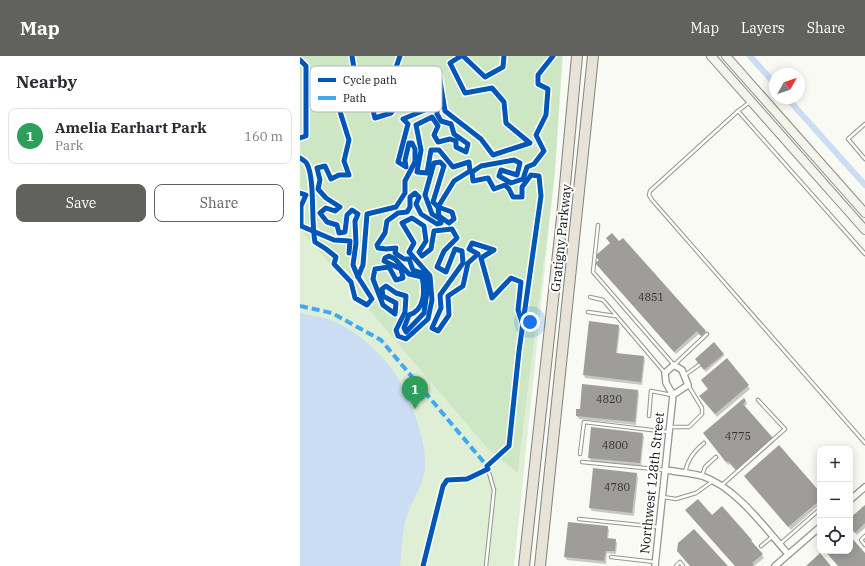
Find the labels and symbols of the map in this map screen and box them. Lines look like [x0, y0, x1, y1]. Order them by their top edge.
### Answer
legend [310, 66, 442, 112]
north arrow [769, 68, 805, 104]
text: Cycle path [343, 73, 397, 87]
text: Path [343, 91, 366, 105]
street label: Gratigny Parkway [547, 183, 575, 293]
house number: 4851 [638, 290, 664, 304]
your location [520, 312, 540, 332]
pin: 1 [402, 376, 428, 409]
house number: 4820 [596, 392, 623, 406]
street label: Northwest 128th Street [636, 411, 668, 555]
house number: 4775 [725, 429, 751, 443]
house number: 4800 [602, 438, 629, 452]
house number: 4780 [604, 480, 631, 494]

